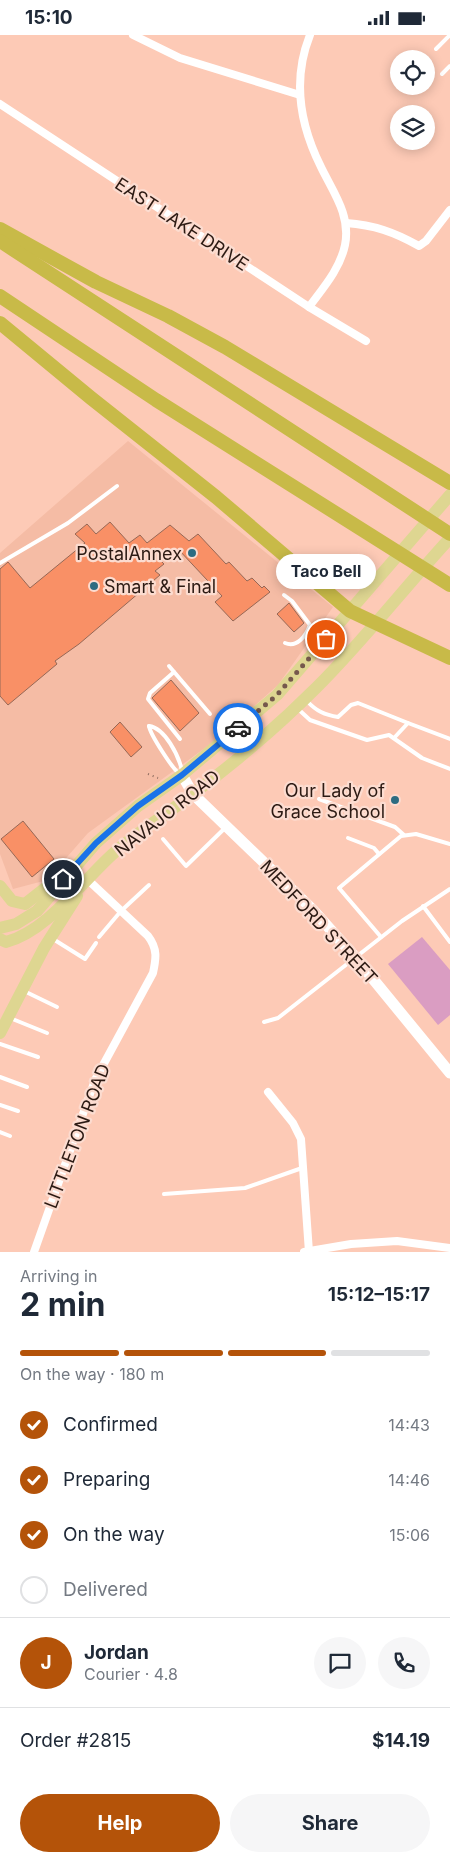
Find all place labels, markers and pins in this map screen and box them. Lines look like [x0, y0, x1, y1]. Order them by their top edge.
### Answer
place label: PostalAnnex [76, 543, 182, 564]
marker: PostalAnnex [186, 547, 198, 559]
callout: Taco Bell [276, 554, 376, 589]
place label: Smart & Final [104, 576, 216, 597]
marker: Smart & Final [88, 580, 100, 592]
pin [305, 618, 347, 660]
place label: Our Lady of Grace School [270, 780, 385, 822]
marker: Our Lady of Grace School [389, 794, 401, 806]
pin [42, 858, 84, 900]

